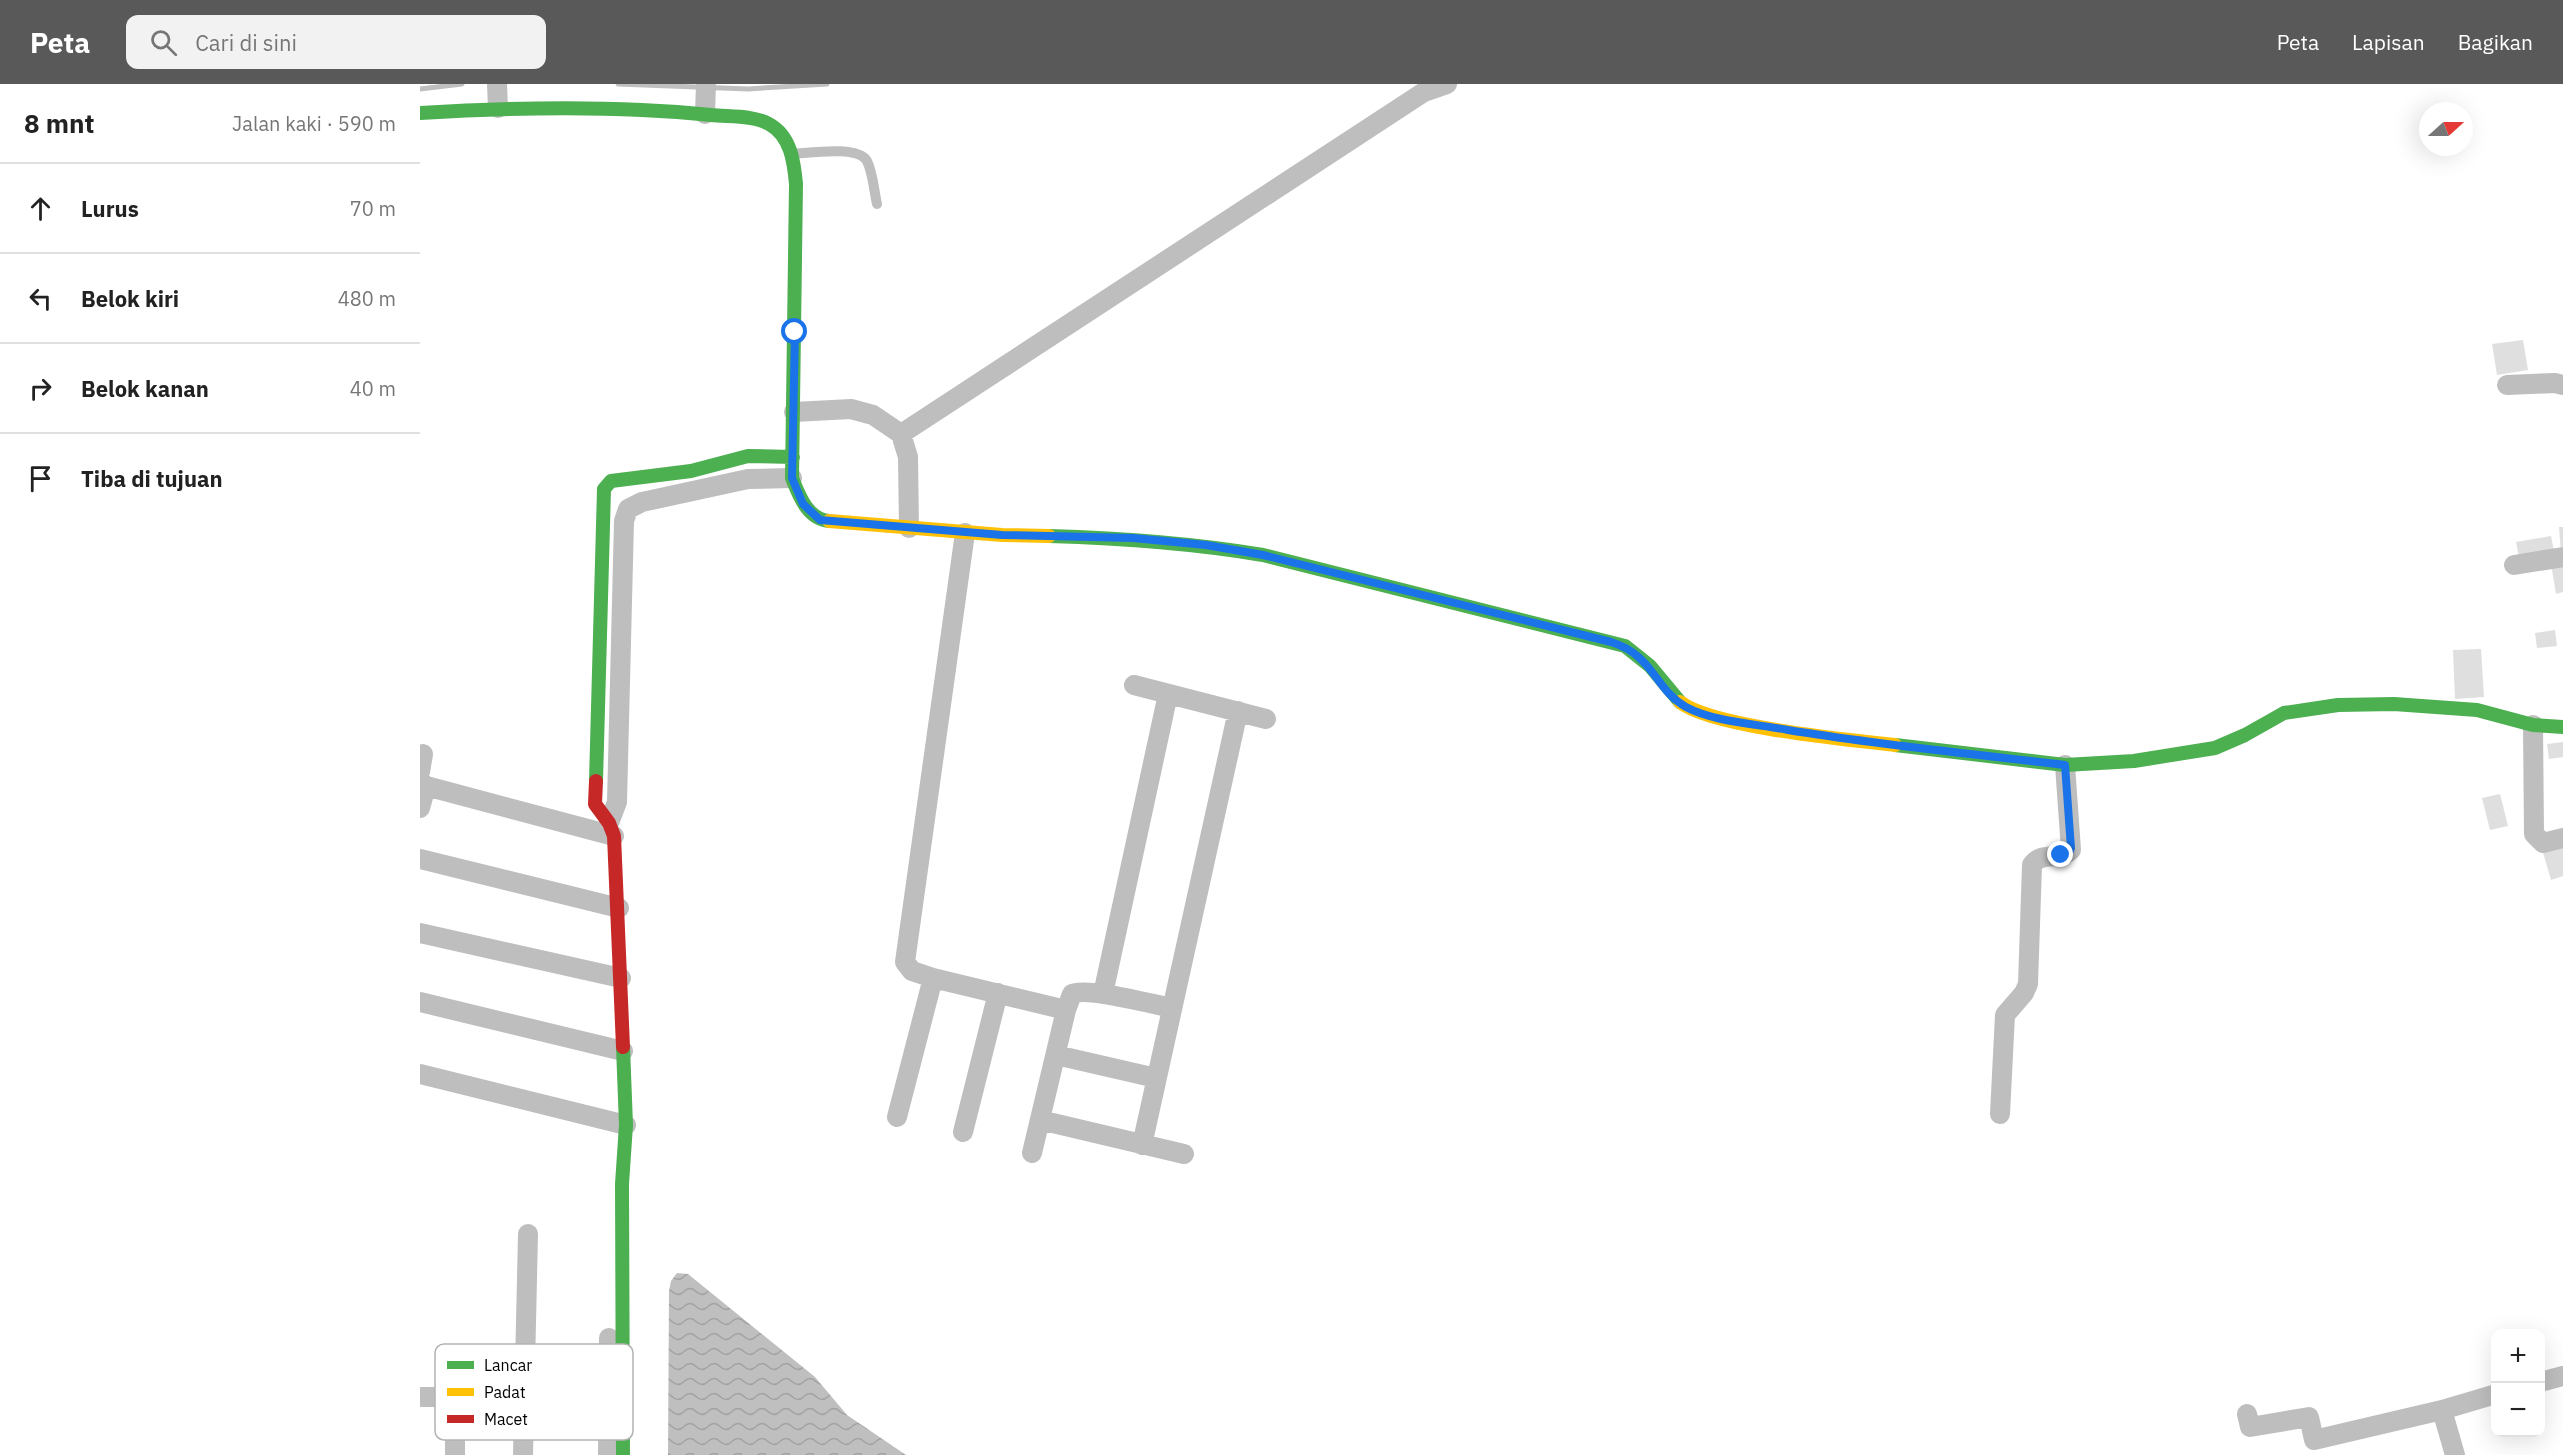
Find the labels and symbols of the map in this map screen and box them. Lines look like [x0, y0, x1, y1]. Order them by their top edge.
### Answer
north arrow [2419, 102, 2473, 156]
route start [781, 318, 807, 344]
route end [2047, 841, 2073, 867]
legend [435, 1344, 633, 1440]
text: Lancar [484, 1355, 532, 1375]
text: Padat [484, 1382, 526, 1402]
text: Macet [484, 1409, 528, 1429]

